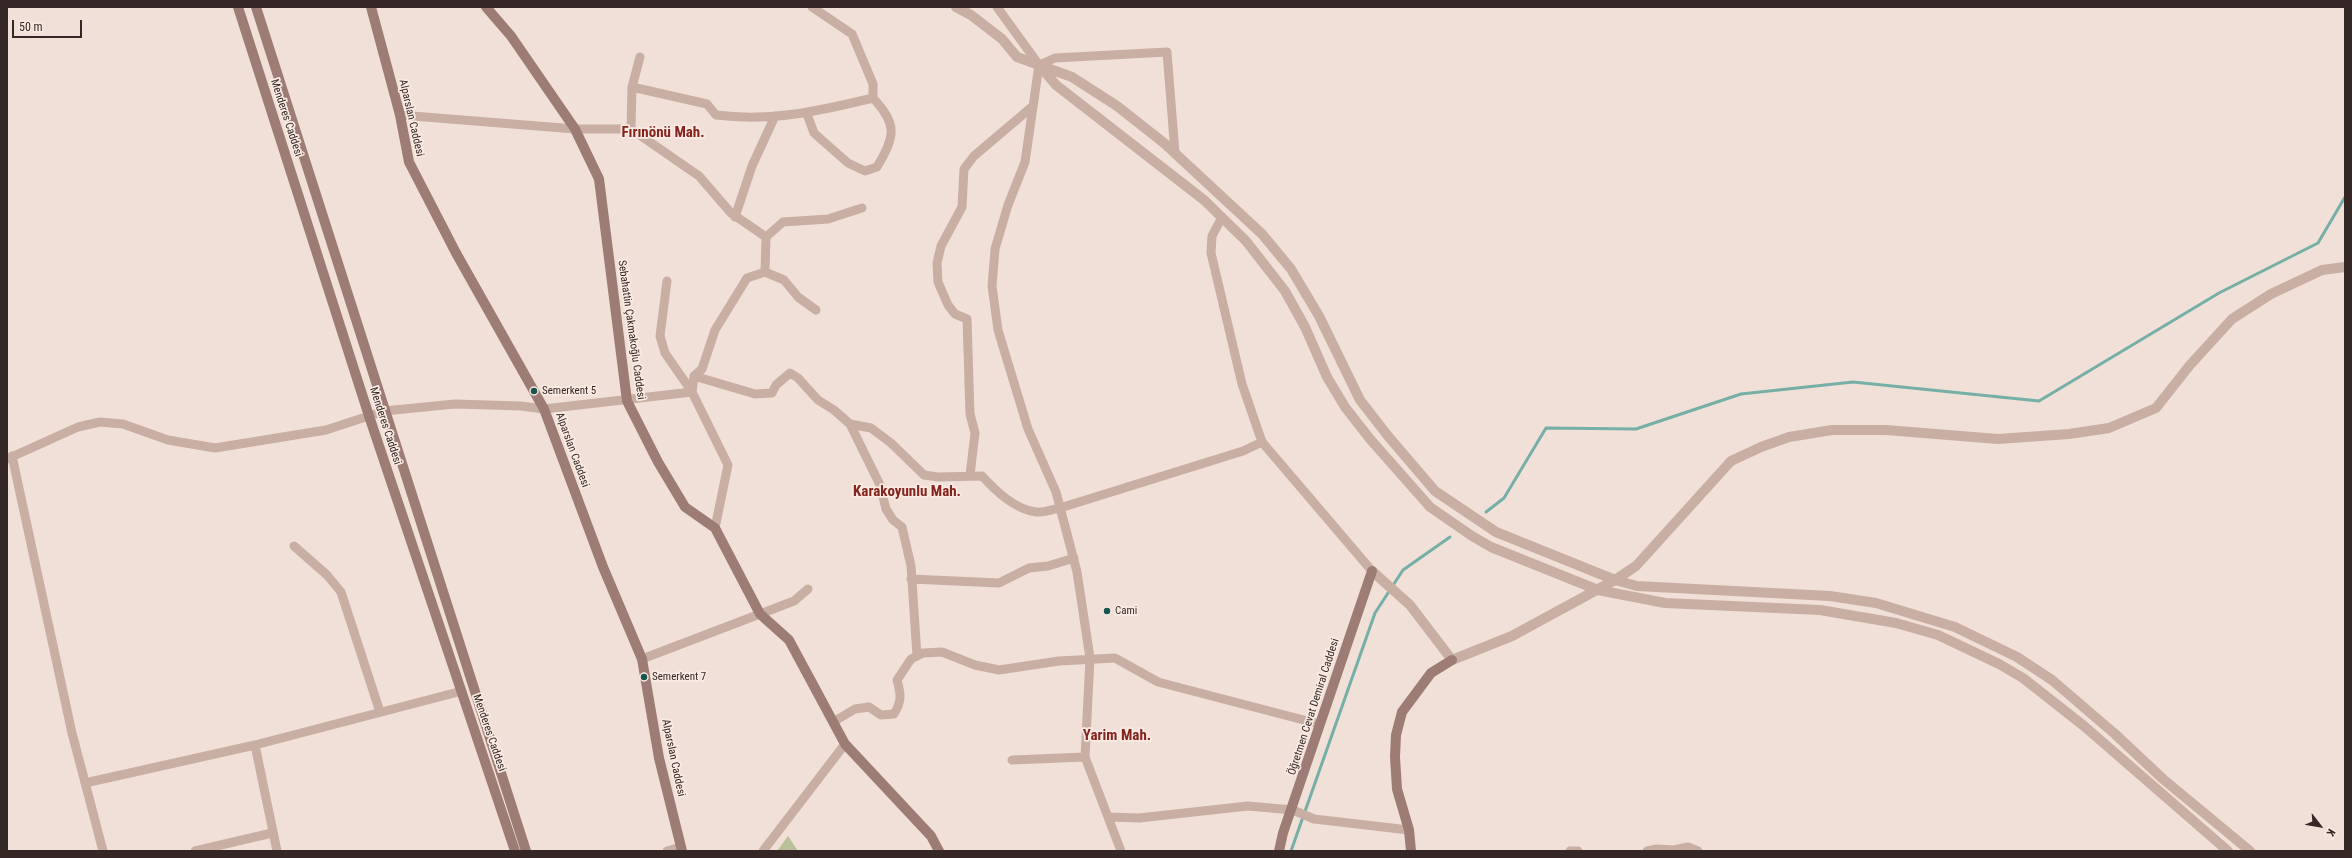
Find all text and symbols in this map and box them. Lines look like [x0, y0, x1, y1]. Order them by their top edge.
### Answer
scale bar [14, 12, 84, 38]
text: 50 m [19, 20, 43, 34]
street label: Menderes Caddesi [267, 78, 305, 158]
street label: Alparslan Caddesi [396, 78, 426, 158]
district label: Fırınönü Mah. [621, 124, 705, 142]
street label: Sebahattin Çakmakoğlu Caddesi [615, 260, 647, 400]
place label: Semerkent 5 [542, 384, 596, 398]
street label: Menderes Caddesi [366, 386, 404, 466]
marker: Semerkent 5 [529, 386, 539, 396]
street label: Alparslan Caddesi [552, 411, 592, 489]
district label: Karakoyunlu Mah. [853, 483, 961, 501]
place label: Cami [1115, 604, 1137, 618]
marker: Cami [1102, 606, 1112, 616]
street label: Öğretmen Cevat Demiral Caddesi [1286, 637, 1342, 777]
place label: Semerkent 7 [652, 670, 706, 684]
marker: Semerkent 7 [639, 672, 649, 682]
street label: Menderes Caddesi [470, 693, 508, 773]
street label: Alparslan Caddesi [658, 718, 688, 798]
district label: Yarim Mah. [1083, 727, 1151, 745]
north arrow [2300, 806, 2340, 846]
text: K [2324, 826, 2338, 838]

